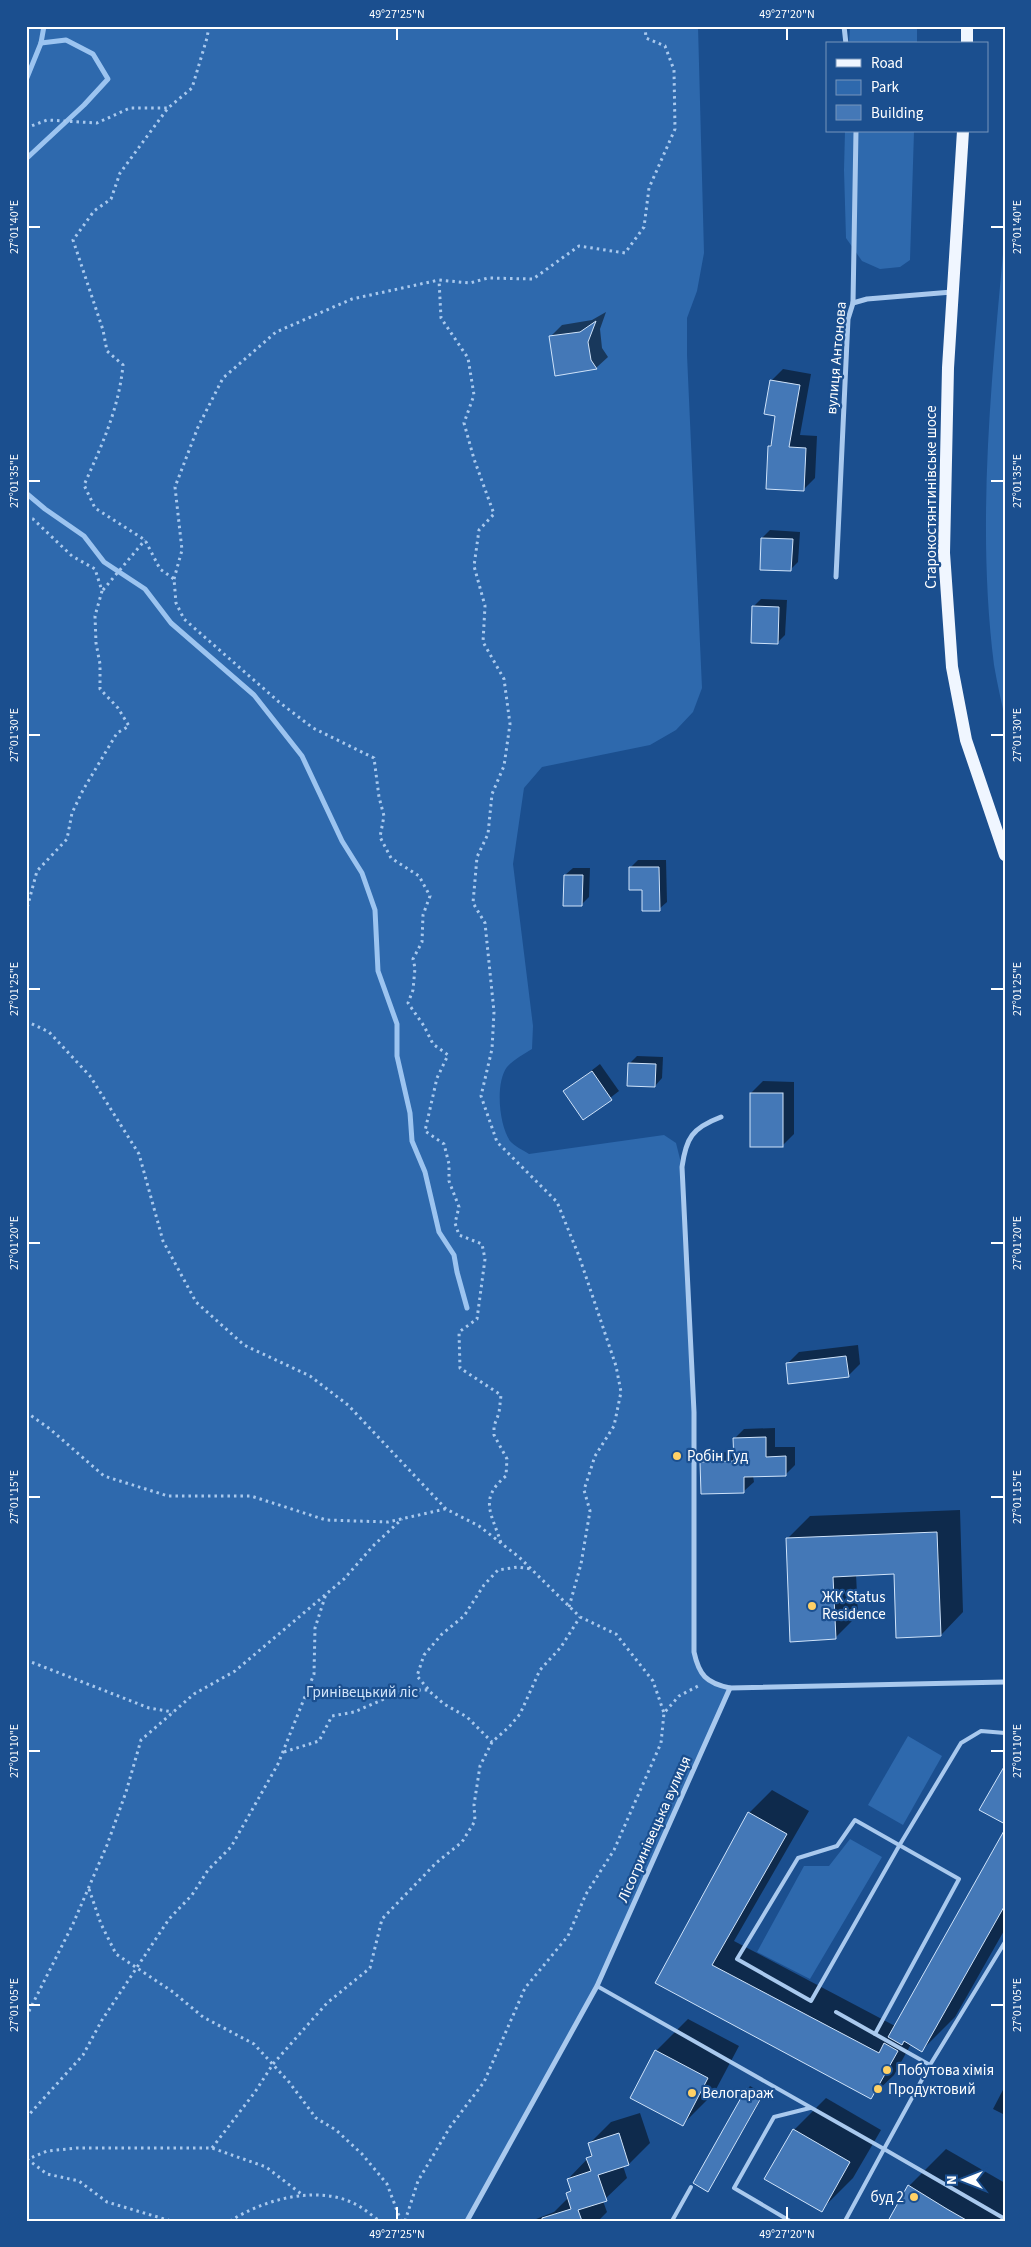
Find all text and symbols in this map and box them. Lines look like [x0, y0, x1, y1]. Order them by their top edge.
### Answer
text: 49°27'25"N [369, 6, 425, 23]
text: 49°27'20"N [759, 6, 815, 23]
legend [826, 42, 988, 132]
text: Road [871, 53, 903, 74]
text: Park [871, 77, 900, 98]
text: Building [871, 103, 924, 124]
text: 27°01'40"E [6, 200, 23, 254]
text: 27°01'40"E [1009, 200, 1026, 254]
street label: вулиця Антонова [821, 301, 852, 415]
street label: Старокостянтинівське шосе [921, 405, 942, 589]
text: 27°01'35"E [6, 454, 23, 508]
text: 27°01'35"E [1009, 454, 1026, 508]
text: 27°01'30"E [6, 708, 23, 762]
text: 27°01'30"E [1009, 708, 1026, 762]
text: 27°01'25"E [6, 962, 23, 1016]
text: 27°01'25"E [1009, 962, 1026, 1016]
text: 27°01'20"E [6, 1216, 23, 1270]
text: 27°01'20"E [1009, 1216, 1026, 1270]
place label: Робін Гуд [687, 1446, 748, 1467]
marker: Робін Гуд [671, 1450, 683, 1462]
text: 27°01'15"E [6, 1470, 23, 1524]
text: 27°01'15"E [1009, 1470, 1026, 1524]
place label: ЖК Status Residence [822, 1587, 886, 1625]
marker: ЖК Status Residence [806, 1600, 818, 1612]
park label: Гринівецький ліс [306, 1682, 418, 1703]
text: 27°01'10"E [6, 1724, 23, 1778]
text: 27°01'10"E [1009, 1724, 1026, 1778]
street label: Лісогринівецька вулиця [613, 1753, 696, 1906]
text: 27°01'05"E [6, 1978, 23, 2032]
text: 27°01'05"E [1009, 1978, 1026, 2032]
place label: Побутова хімія [897, 2060, 994, 2081]
marker: Побутова хімія [881, 2064, 893, 2076]
place label: Продуктовий [888, 2079, 976, 2100]
place label: Велогараж [702, 2083, 774, 2104]
marker: Продуктовий [872, 2083, 884, 2095]
marker: Велогараж [686, 2087, 698, 2099]
north arrow [938, 2154, 988, 2204]
text: N [942, 2175, 962, 2185]
place label: буд 2 [871, 2187, 904, 2208]
marker: буд 2 [908, 2191, 920, 2203]
text: 49°27'25"N [369, 2226, 425, 2243]
text: 49°27'20"N [759, 2226, 815, 2243]

